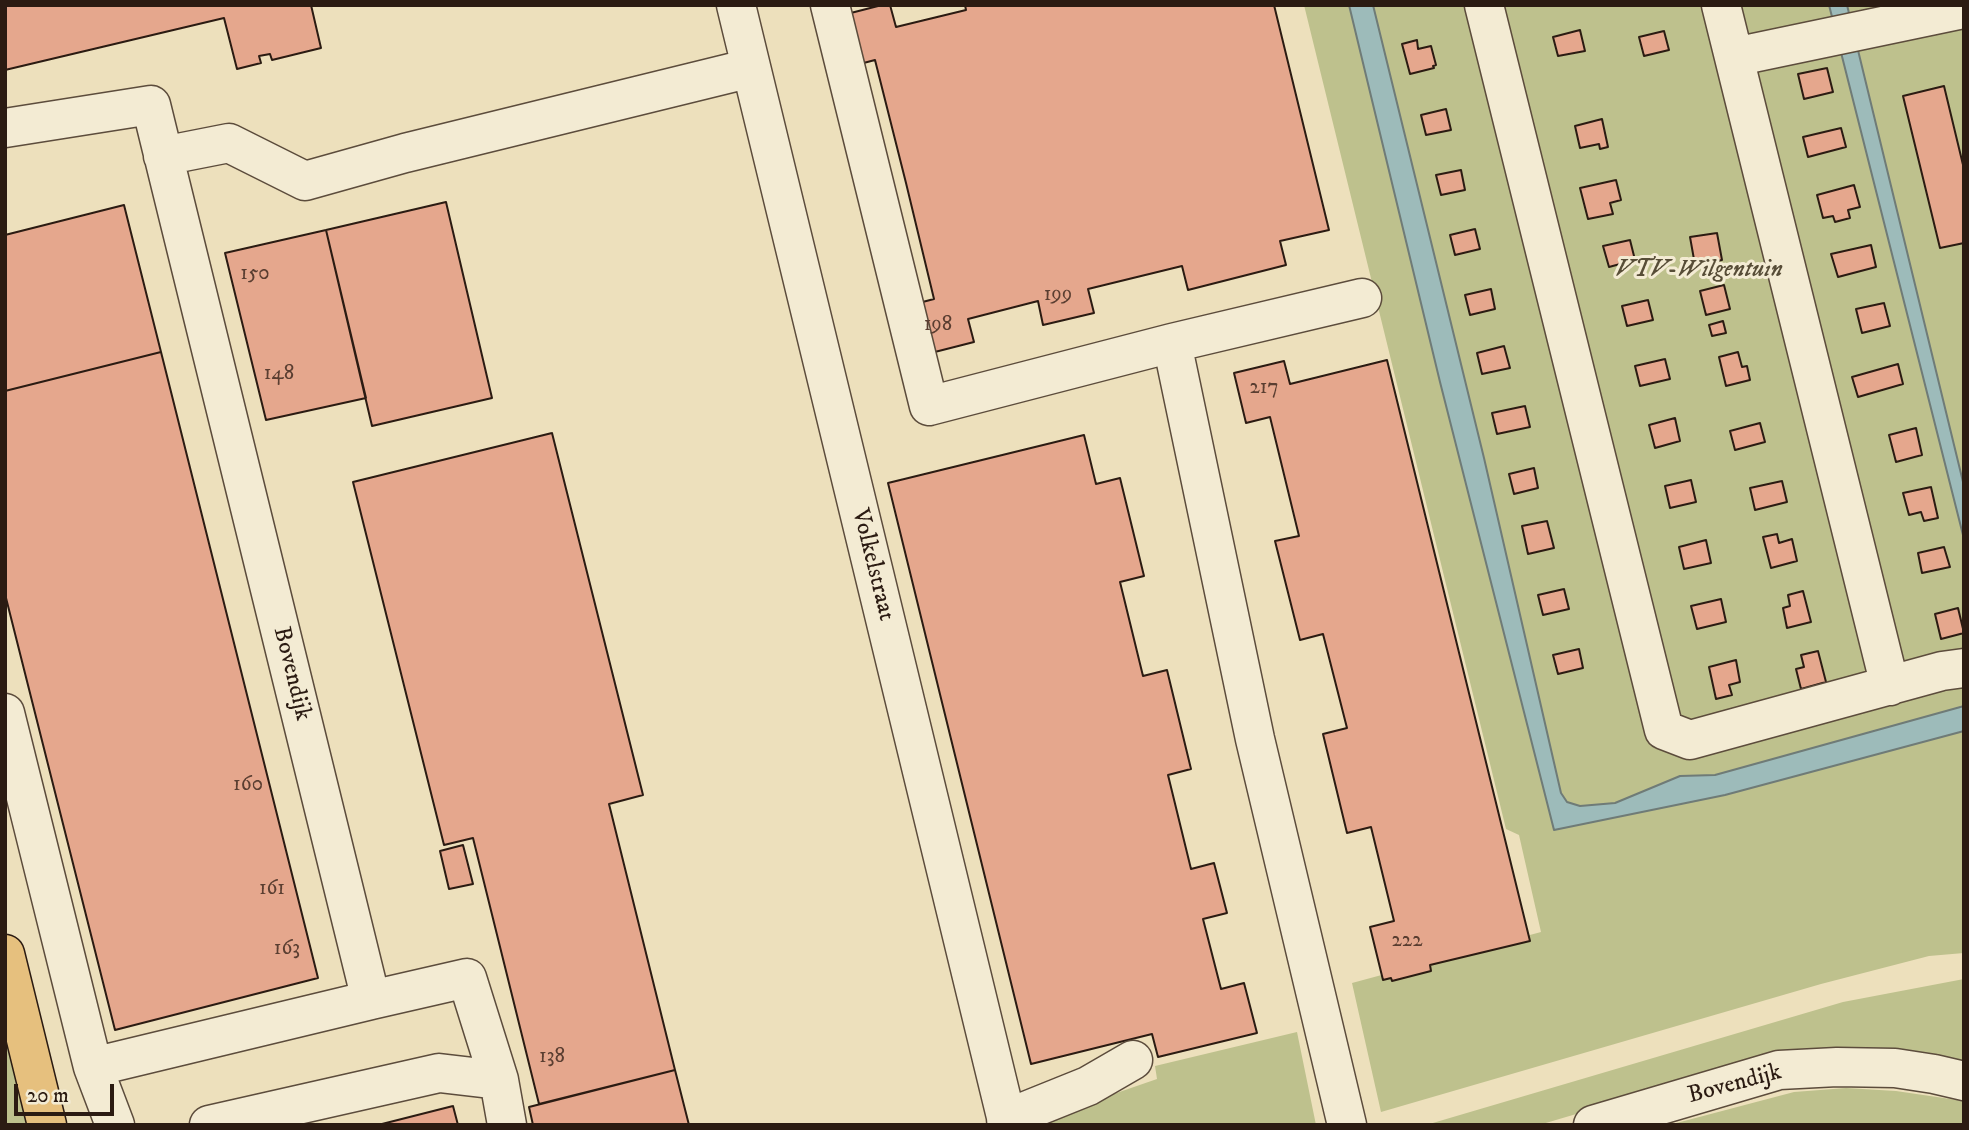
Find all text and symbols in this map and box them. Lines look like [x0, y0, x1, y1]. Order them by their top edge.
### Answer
park label: VTV-Wilgentuin [1615, 257, 1783, 285]
house number: 150 [240, 262, 270, 288]
house number: 199 [1044, 283, 1072, 309]
house number: 198 [924, 313, 952, 339]
house number: 148 [264, 362, 294, 388]
house number: 217 [1249, 376, 1279, 402]
street label: Volkelstraat [844, 506, 900, 624]
street label: Bovendijk [265, 624, 317, 724]
house number: 160 [233, 773, 263, 799]
house number: 161 [259, 877, 285, 903]
house number: 222 [1392, 929, 1422, 955]
house number: 163 [274, 937, 300, 963]
house number: 138 [539, 1045, 565, 1071]
street label: Bovendijk [1685, 1059, 1785, 1111]
scale bar [18, 1070, 117, 1114]
text: 20 m [27, 1083, 69, 1109]

